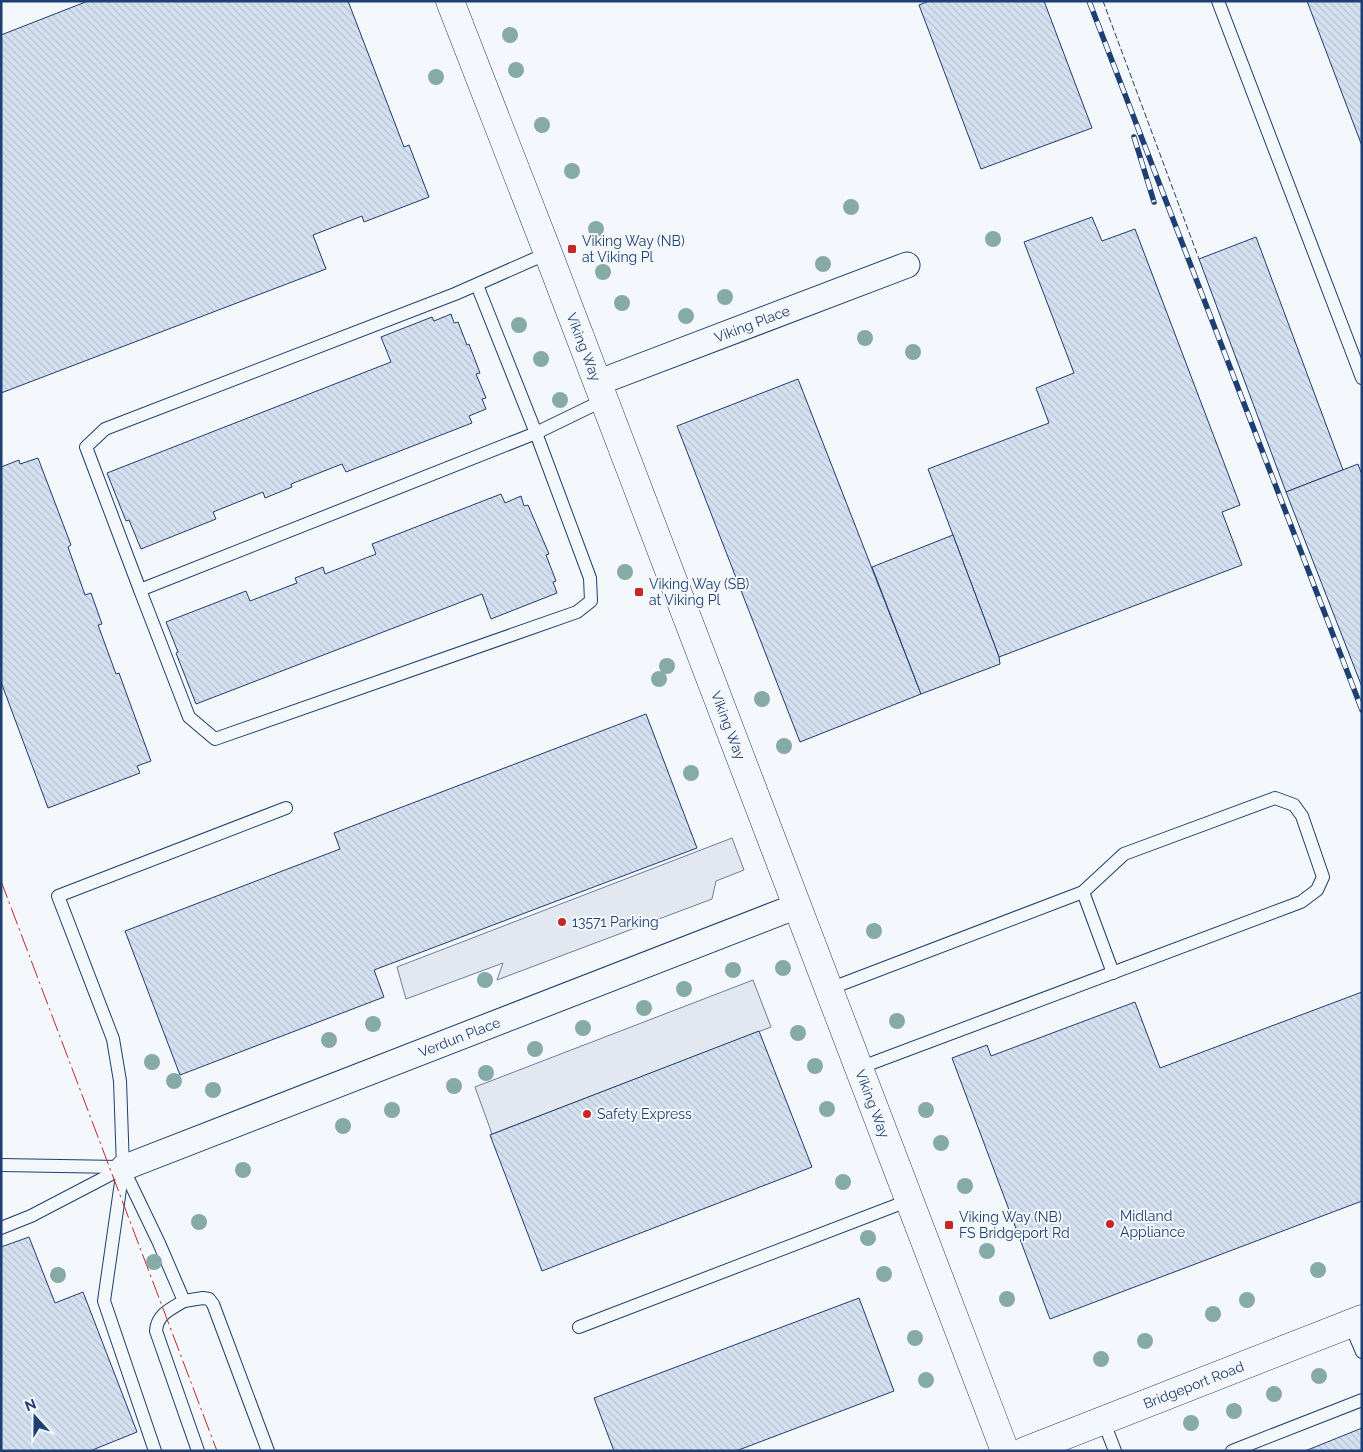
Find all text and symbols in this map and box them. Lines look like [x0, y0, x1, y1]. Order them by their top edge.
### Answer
place label: Viking Way (NB) at Viking Pl [582, 233, 685, 265]
marker: Viking Way (NB) at Viking Pl [566, 243, 578, 255]
street label: Viking Place [712, 302, 792, 346]
street label: Viking Way [564, 311, 604, 384]
place label: Viking Way (SB) at Viking Pl [649, 576, 750, 608]
marker: Viking Way (SB) at Viking Pl [633, 586, 645, 598]
street label: Viking Way [708, 689, 749, 762]
place label: 13571 Parking [572, 914, 659, 930]
marker: 13571 Parking [556, 916, 568, 928]
street label: Verdun Place [416, 1014, 503, 1060]
street label: Viking Way [852, 1067, 893, 1141]
place label: Safety Express [597, 1106, 692, 1122]
marker: Safety Express [581, 1108, 593, 1120]
place label: Midland Appliance [1120, 1208, 1185, 1240]
place label: Viking Way (NB) FS Bridgeport Rd [959, 1209, 1070, 1241]
marker: Midland Appliance [1104, 1218, 1116, 1230]
marker: Viking Way (NB) FS Bridgeport Rd [943, 1219, 955, 1231]
street label: Bridgeport Road [1141, 1358, 1246, 1412]
north arrow [10, 1392, 60, 1442]
text: N [22, 1395, 38, 1414]

